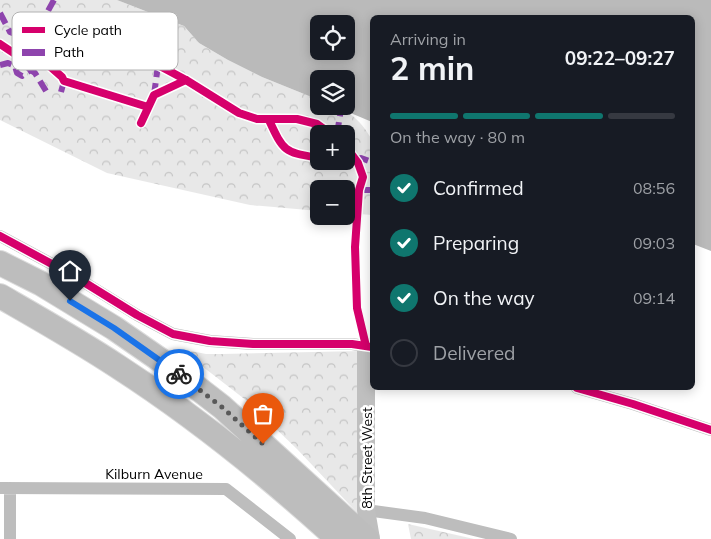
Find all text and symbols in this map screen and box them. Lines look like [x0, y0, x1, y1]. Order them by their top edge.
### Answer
legend [12, 12, 178, 70]
map controls [310, 15, 355, 225]
button: locate [310, 15, 355, 60]
text: Cycle path [54, 21, 122, 39]
text: Arriving in [390, 29, 466, 49]
text: Path [54, 43, 84, 61]
text: 09:22–09:27 [565, 46, 675, 70]
text: 2 min [390, 48, 474, 88]
button: layers [310, 70, 355, 115]
button: + [310, 125, 355, 170]
text: On the way · 80 m [390, 127, 525, 147]
icon: check [390, 174, 418, 202]
text: Confirmed [433, 176, 524, 200]
text: 08:56 [633, 178, 675, 198]
button: − [310, 180, 355, 225]
icon: check [390, 229, 418, 257]
text: Preparing [433, 231, 519, 255]
text: 09:03 [633, 233, 675, 253]
pin [49, 250, 91, 301]
icon: home [56, 257, 84, 285]
icon: check [390, 284, 418, 312]
text: On the way [433, 286, 535, 310]
text: 09:14 [633, 288, 675, 308]
text: Delivered [433, 341, 515, 365]
courier [154, 349, 204, 399]
icon: bike [165, 360, 193, 388]
pin [242, 393, 284, 444]
icon: bag [249, 400, 277, 428]
street label: 8th Street West [358, 407, 376, 509]
street label: Kilburn Avenue [105, 465, 203, 483]

